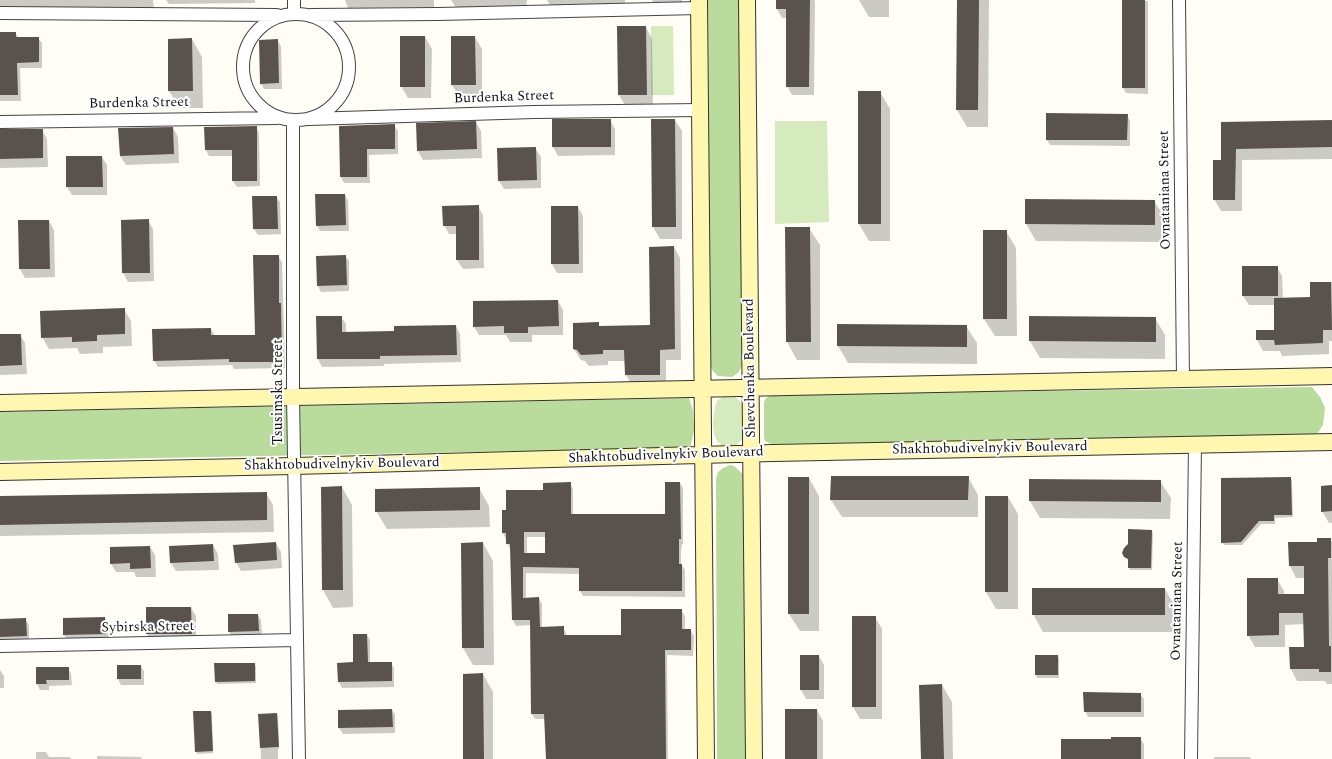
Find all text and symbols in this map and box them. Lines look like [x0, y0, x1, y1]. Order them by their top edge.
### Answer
street label: Burdenka Street [454, 88, 554, 108]
street label: Burdenka Street [89, 95, 189, 113]
street label: Ovnataniana Street [1157, 130, 1175, 250]
street label: Shevchenka Boulevard [741, 298, 761, 438]
street label: Tsusimska Street [271, 339, 287, 445]
street label: Shakhtobudivelnykiv Boulevard [892, 439, 1088, 459]
street label: Shakhtobudivelnykiv Boulevard [568, 444, 764, 468]
street label: Shakhtobudivelnykiv Boulevard [244, 455, 440, 475]
street label: Ovnataniana Street [1169, 541, 1187, 661]
street label: Sybirska Street [101, 619, 195, 637]

